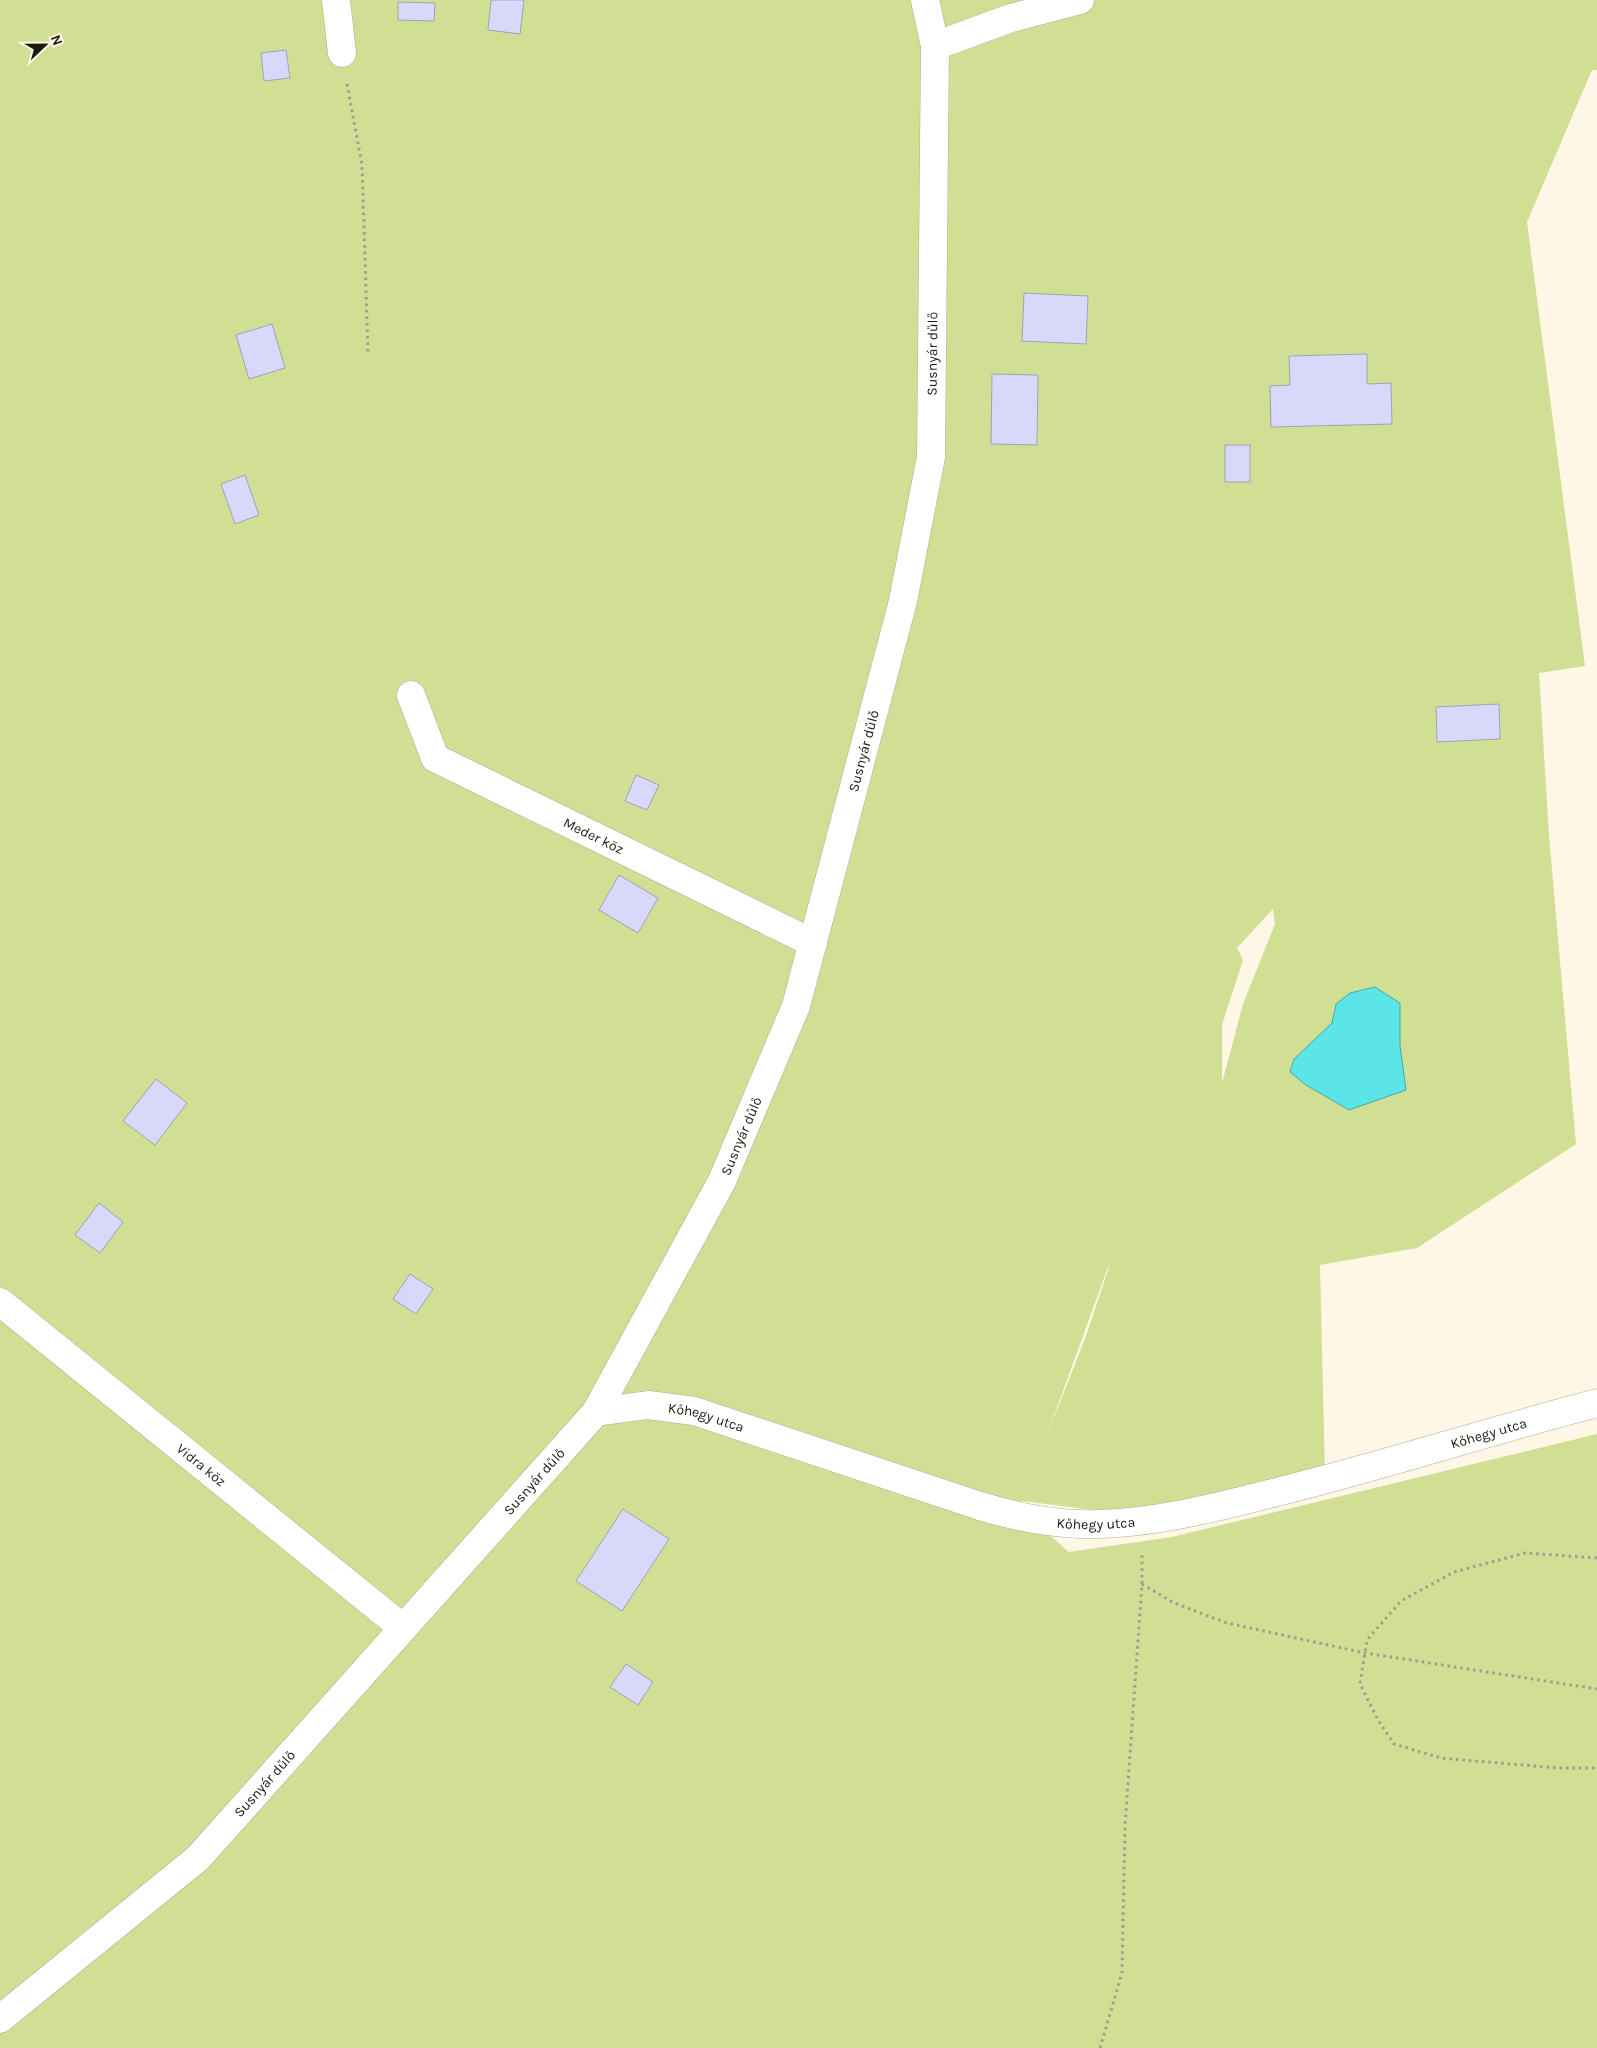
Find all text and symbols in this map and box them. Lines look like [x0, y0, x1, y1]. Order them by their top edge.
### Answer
north arrow [20, 20, 70, 70]
text: N [47, 32, 66, 48]
street label: Susnyár dűlő [924, 312, 941, 396]
street label: Susnyár dűlő [845, 708, 883, 794]
street label: Meder köz [560, 814, 626, 858]
street label: Susnyár dűlő [717, 1094, 766, 1178]
street label: Kőhegy utca [667, 1400, 746, 1436]
street label: Kőhegy utca [1449, 1415, 1529, 1453]
street label: Vidra köz [173, 1440, 229, 1490]
street label: Susnyár dűlő [500, 1445, 569, 1519]
street label: Kőhegy utca [1056, 1514, 1136, 1533]
street label: Susnyár dűlő [231, 1747, 299, 1821]

